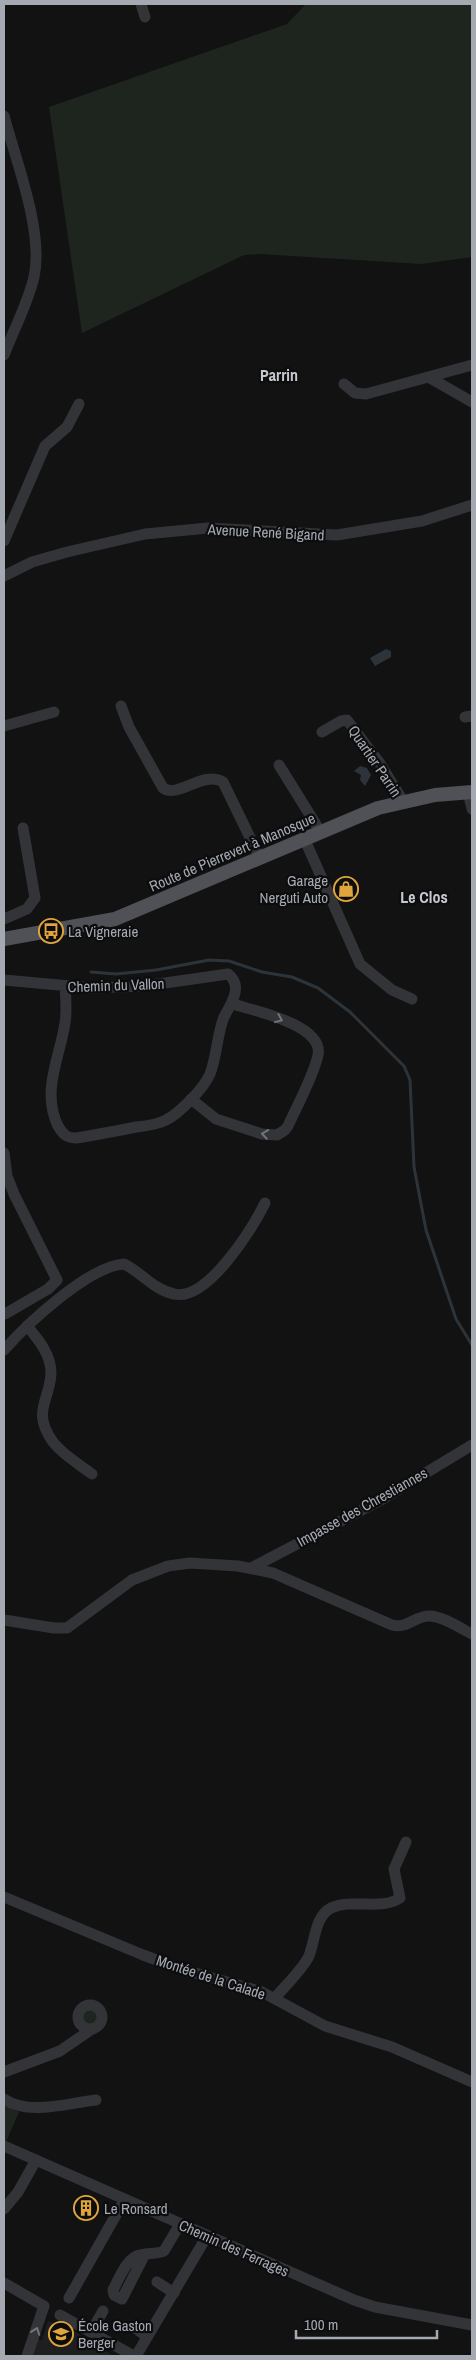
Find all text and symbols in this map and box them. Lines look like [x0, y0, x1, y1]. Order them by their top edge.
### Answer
district label: Parrin [260, 364, 298, 386]
street label: Avenue René Bigand [206, 518, 325, 546]
street label: Quartier Parrin [343, 721, 407, 801]
street label: Route de Pierrevert à Manosque [146, 807, 318, 897]
place label: Garage Nerguti Auto [260, 870, 328, 908]
shop icon: Garage Nerguti Auto [333, 876, 359, 902]
district label: Le Clos [400, 886, 448, 908]
bus stop icon: La Vigneraie [38, 918, 64, 944]
place label: La Vigneraie [68, 921, 138, 942]
street label: Chemin du Vallon [67, 973, 165, 997]
one-way arrow [274, 1013, 283, 1023]
one-way arrow [260, 1129, 268, 1140]
street label: Impasse des Chrestiannes [293, 1462, 431, 1552]
street label: Montée de la Calade [154, 1949, 268, 2005]
building icon: Le Ronsard [73, 2195, 99, 2221]
place label: Le Ronsard [104, 2198, 168, 2219]
street label: Chemin des Ferrages [176, 2214, 292, 2282]
scale bar [296, 2308, 437, 2340]
text: 100 m [304, 2314, 338, 2335]
place label: École Gaston Berger [78, 2315, 152, 2353]
school or university icon: École Gaston Berger [48, 2321, 74, 2347]
one-way arrow [30, 2328, 40, 2336]

